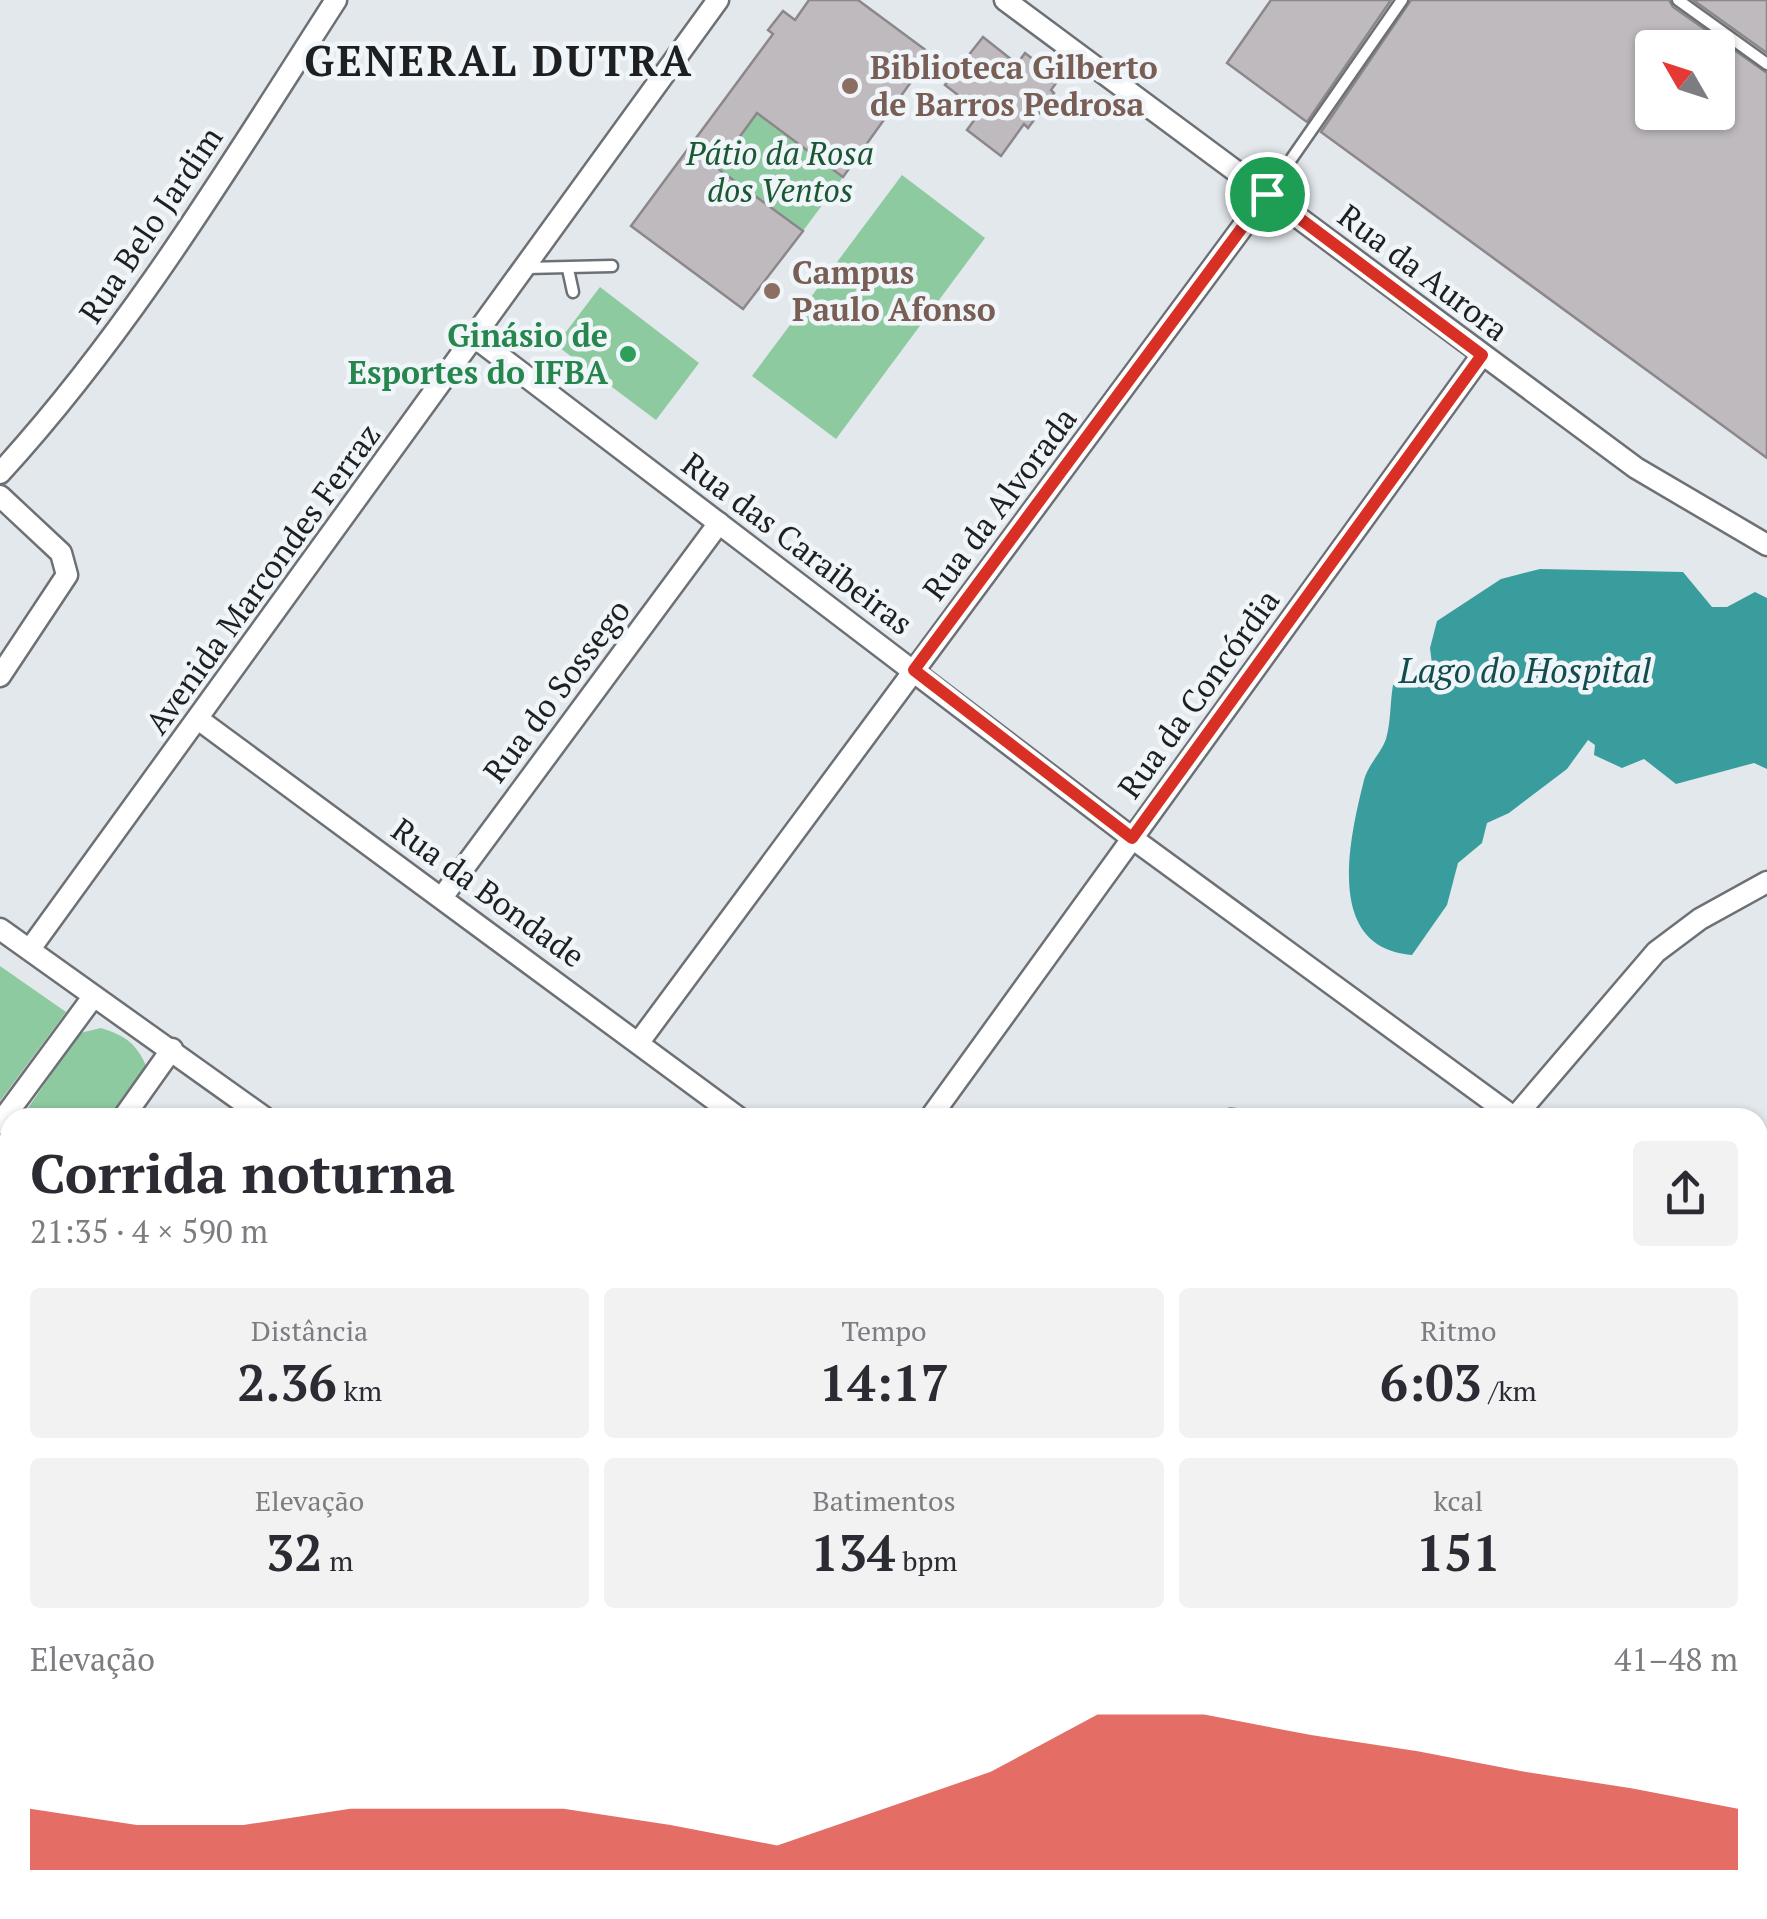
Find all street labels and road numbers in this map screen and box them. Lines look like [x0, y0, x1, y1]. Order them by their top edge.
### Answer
street label: Rua Belo Jardim [69, 118, 232, 331]
street label: Rua da Aurora [1330, 195, 1517, 350]
street label: Rua da Alvorada [913, 399, 1085, 608]
street label: Avenida Marcondes Ferraz [135, 415, 389, 742]
street label: Rua das Caraibeiras [674, 443, 921, 644]
street label: Rua da Concórdia [1108, 580, 1288, 806]
street label: Rua do Sossego [473, 590, 639, 791]
street label: Rua da Bondade [384, 808, 593, 976]

